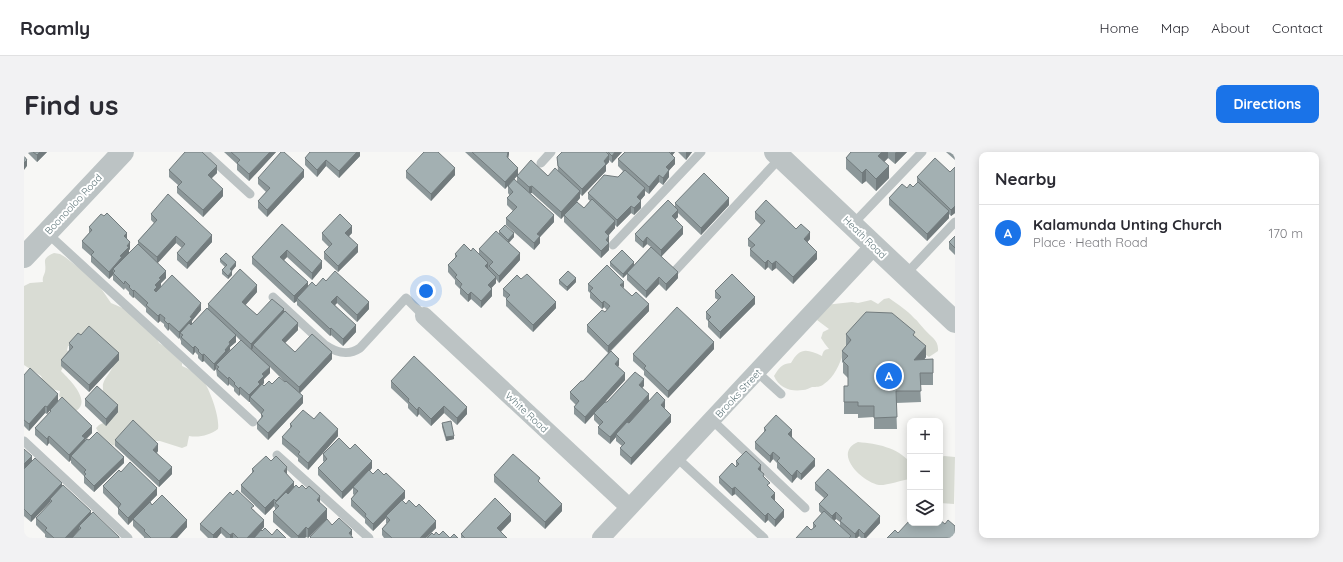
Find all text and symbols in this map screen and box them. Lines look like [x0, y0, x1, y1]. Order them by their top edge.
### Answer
text: Roamly [20, 16, 90, 40]
text: Home [1100, 19, 1139, 37]
text: Map [1161, 19, 1189, 37]
text: About [1211, 19, 1250, 37]
text: Contact [1272, 19, 1323, 37]
button: Directions [1216, 85, 1319, 123]
text: Find us [24, 87, 118, 122]
text: Nearby [995, 168, 1056, 189]
street label: Boonooloo Road [42, 171, 105, 237]
street label: Heath Road [840, 213, 889, 261]
text: Kalamunda Unting Church [1033, 215, 1222, 234]
text: A [1004, 225, 1012, 241]
text: 170 m [1268, 225, 1303, 241]
text: Place · Heath Road [1033, 234, 1148, 250]
your location [416, 281, 436, 301]
pin: A [876, 361, 902, 391]
street label: Brooks Street [712, 366, 765, 421]
street label: White Road [502, 389, 551, 436]
map controls [907, 418, 943, 526]
button: + [907, 418, 943, 454]
button: − [907, 454, 943, 490]
button: layers [907, 490, 943, 526]

